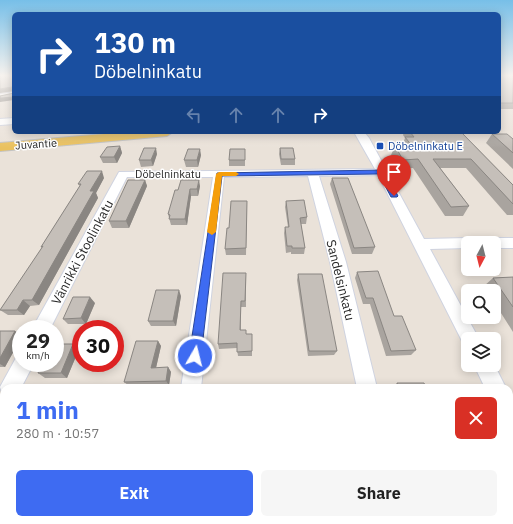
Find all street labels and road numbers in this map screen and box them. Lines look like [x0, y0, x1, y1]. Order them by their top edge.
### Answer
street label: Juvantie [15, 136, 57, 152]
street label: Döbelninkatu [135, 167, 201, 181]
street label: Vänrikki Stoolinkatu [48, 197, 117, 308]
street label: Sandelsinkatu [322, 238, 359, 322]

